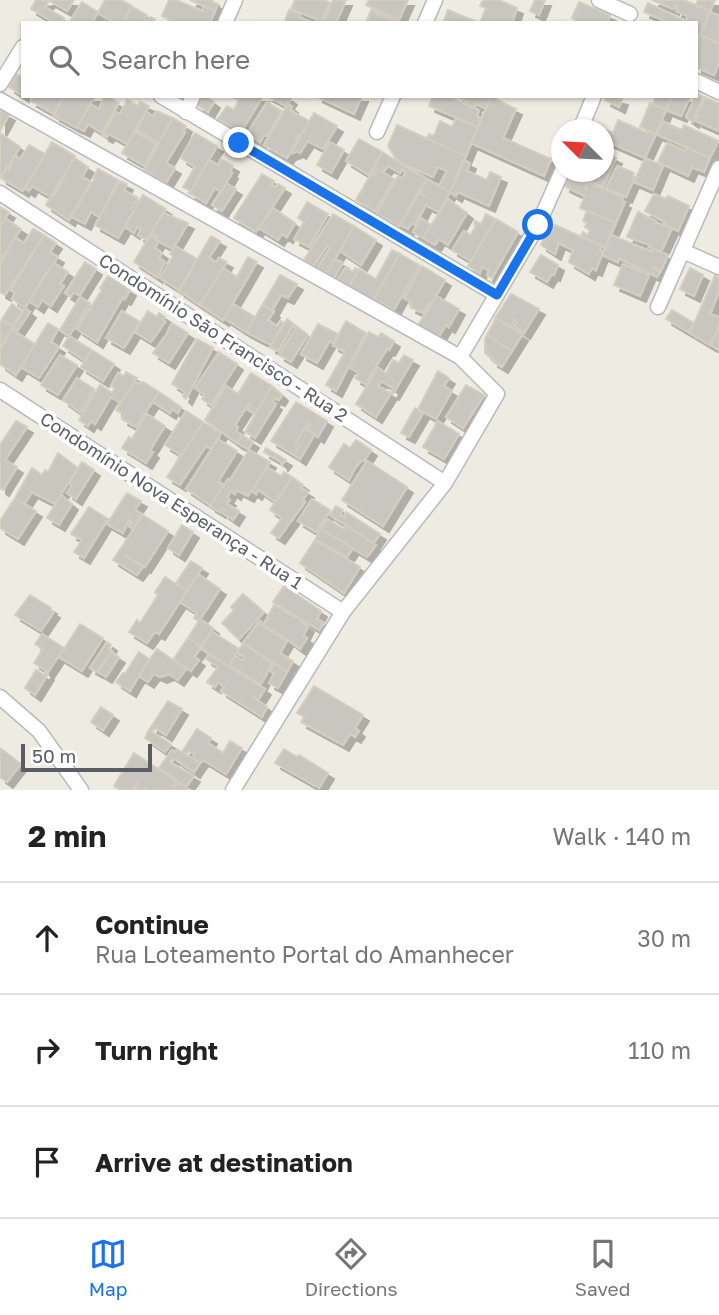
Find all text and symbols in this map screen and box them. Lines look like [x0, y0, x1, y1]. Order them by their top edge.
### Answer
search box [21, 21, 698, 98]
icon: search [45, 41, 83, 79]
text: Search here [101, 44, 250, 75]
north arrow [551, 119, 614, 182]
route end [223, 127, 254, 158]
route start [522, 209, 553, 240]
street label: Condomínio São Francisco - Rua 2 [95, 248, 352, 426]
street label: Condomínio Nova Esperança - Rua 1 [36, 407, 307, 594]
scale bar [21, 741, 152, 773]
text: 50 m [32, 744, 76, 767]
text: 2 min [28, 818, 106, 854]
text: Walk · 140 m [553, 822, 691, 850]
text: Continue [95, 909, 209, 940]
icon: ahead [28, 919, 66, 957]
text: 30 m [637, 924, 691, 952]
text: Rua Loteamento Portal do Amanhecer [95, 940, 514, 968]
icon: right [28, 1031, 66, 1069]
text: Turn right [95, 1035, 218, 1066]
text: 110 m [628, 1036, 691, 1064]
icon: arrive [28, 1143, 66, 1181]
text: Arrive at destination [95, 1147, 353, 1178]
tab: Map [89, 1235, 127, 1300]
tab: Directions [305, 1235, 398, 1300]
tab: Saved [575, 1235, 630, 1300]

